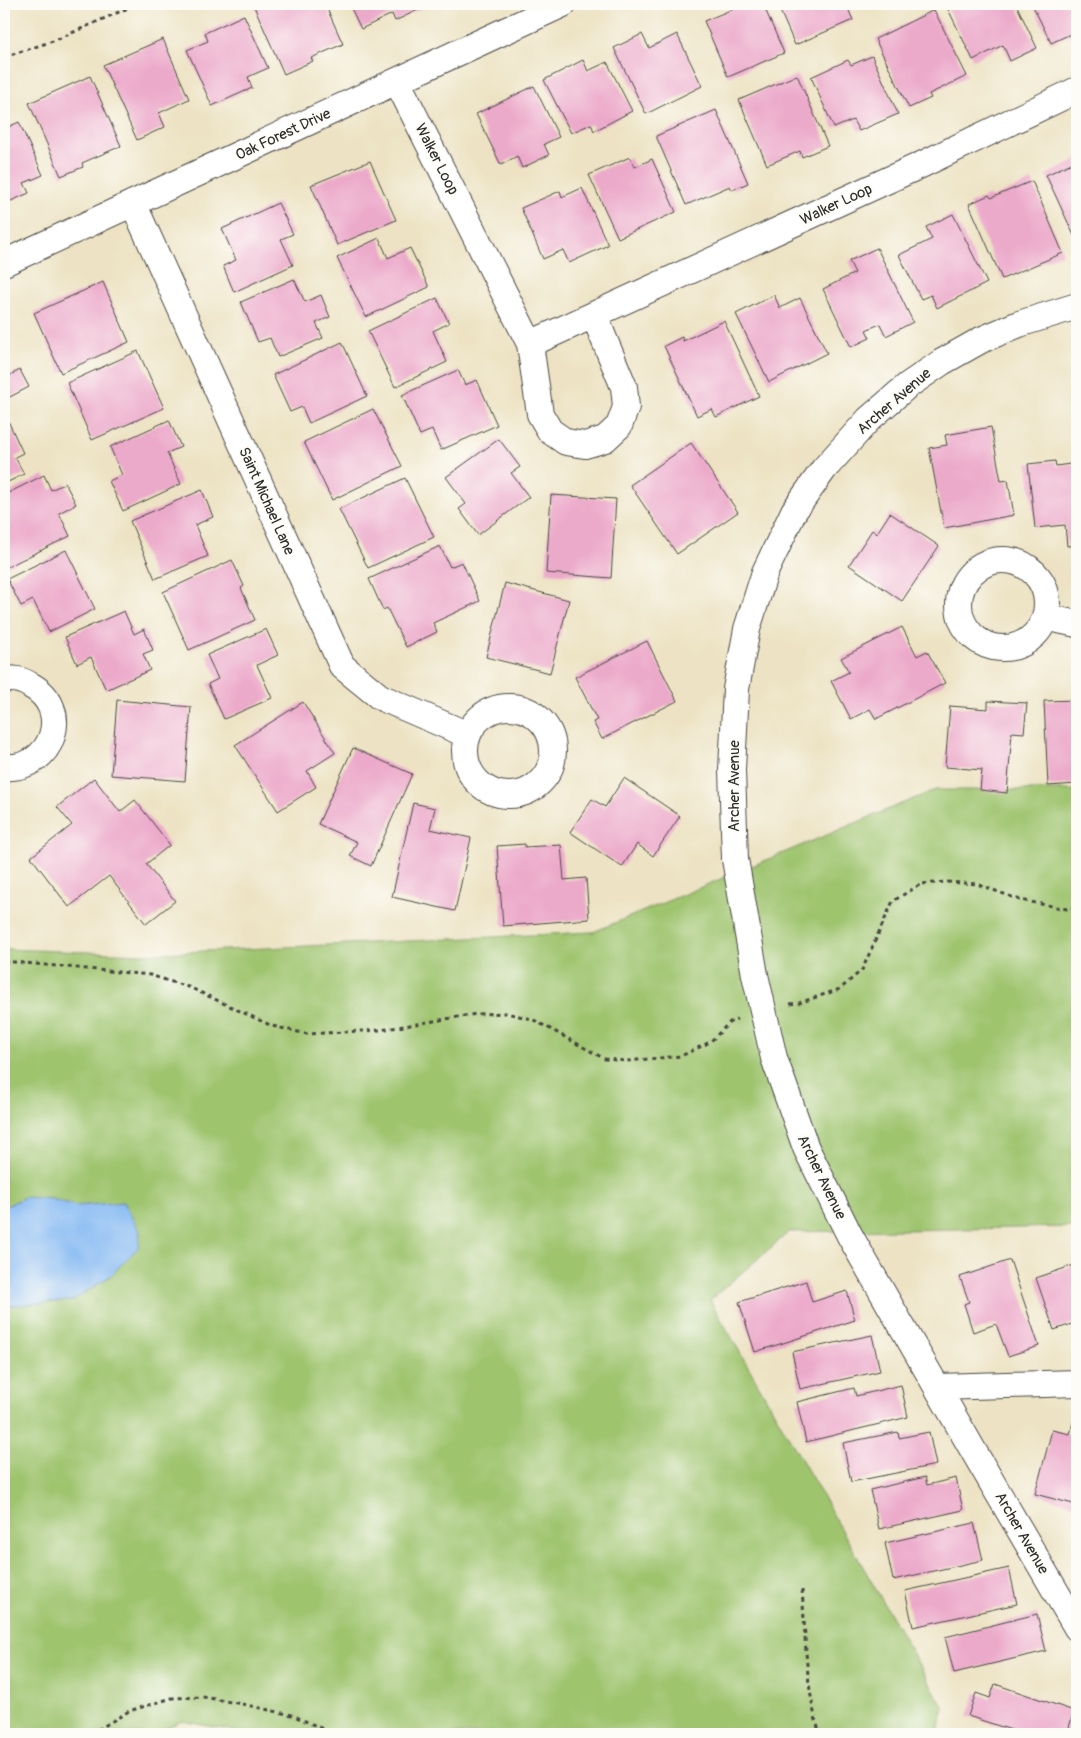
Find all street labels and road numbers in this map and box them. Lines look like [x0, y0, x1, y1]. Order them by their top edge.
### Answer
street label: Oak Forest Drive [233, 104, 334, 165]
street label: Walker Loop [411, 120, 463, 198]
street label: Walker Loop [797, 179, 875, 229]
street label: Archer Avenue [853, 364, 936, 439]
street label: Saint Michael Lane [234, 444, 299, 559]
street label: Archer Avenue [725, 739, 744, 832]
street label: Archer Avenue [793, 1132, 850, 1223]
street label: Archer Avenue [990, 1489, 1053, 1578]

